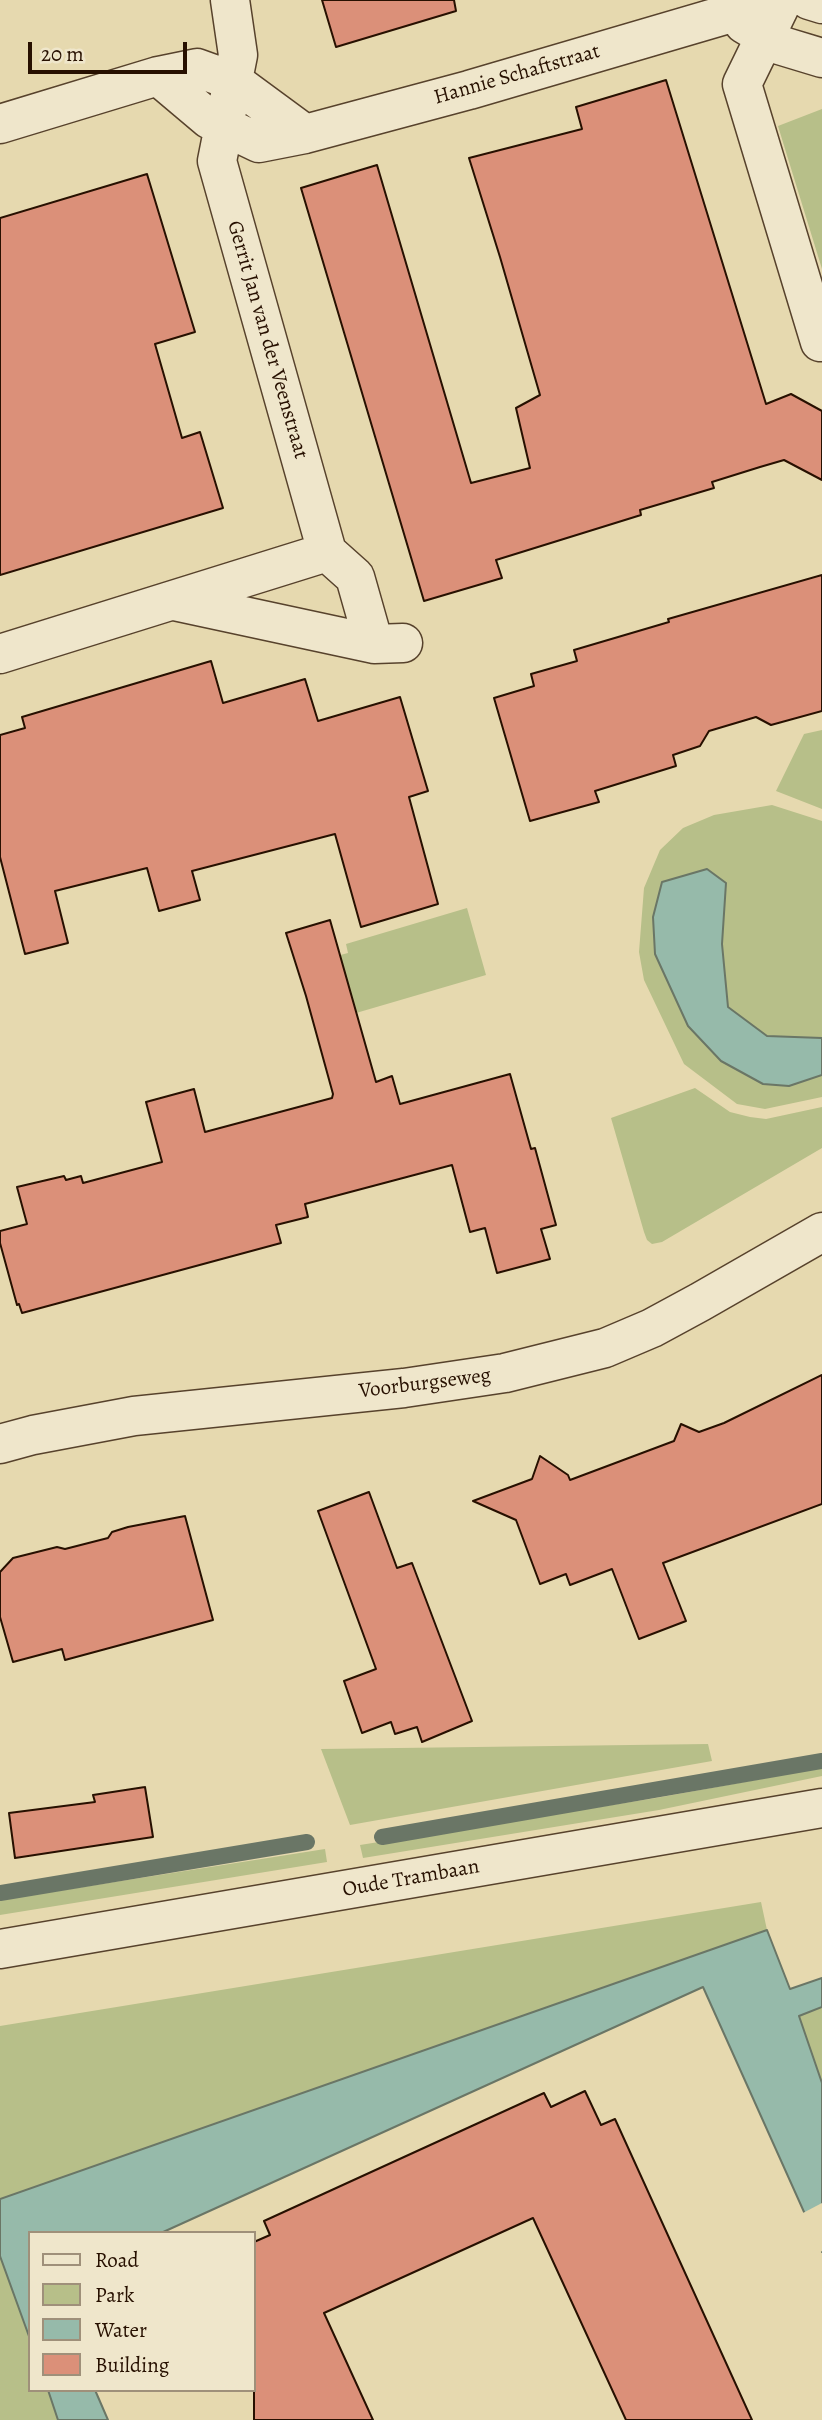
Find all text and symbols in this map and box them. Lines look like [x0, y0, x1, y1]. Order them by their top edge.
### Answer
scale bar [32, 28, 191, 72]
street label: Hannie Schaftstraat [431, 39, 603, 111]
text: 20 m [41, 40, 84, 68]
street label: Gerrit Jan van der Veenstraat [221, 218, 313, 462]
street label: Voorburgseweg [358, 1363, 492, 1405]
street label: Oude Trambaan [341, 1855, 481, 1903]
legend [28, 2231, 256, 2392]
text: Road [95, 2246, 139, 2274]
text: Park [95, 2281, 134, 2309]
text: Water [95, 2316, 147, 2344]
text: Building [95, 2351, 169, 2379]

